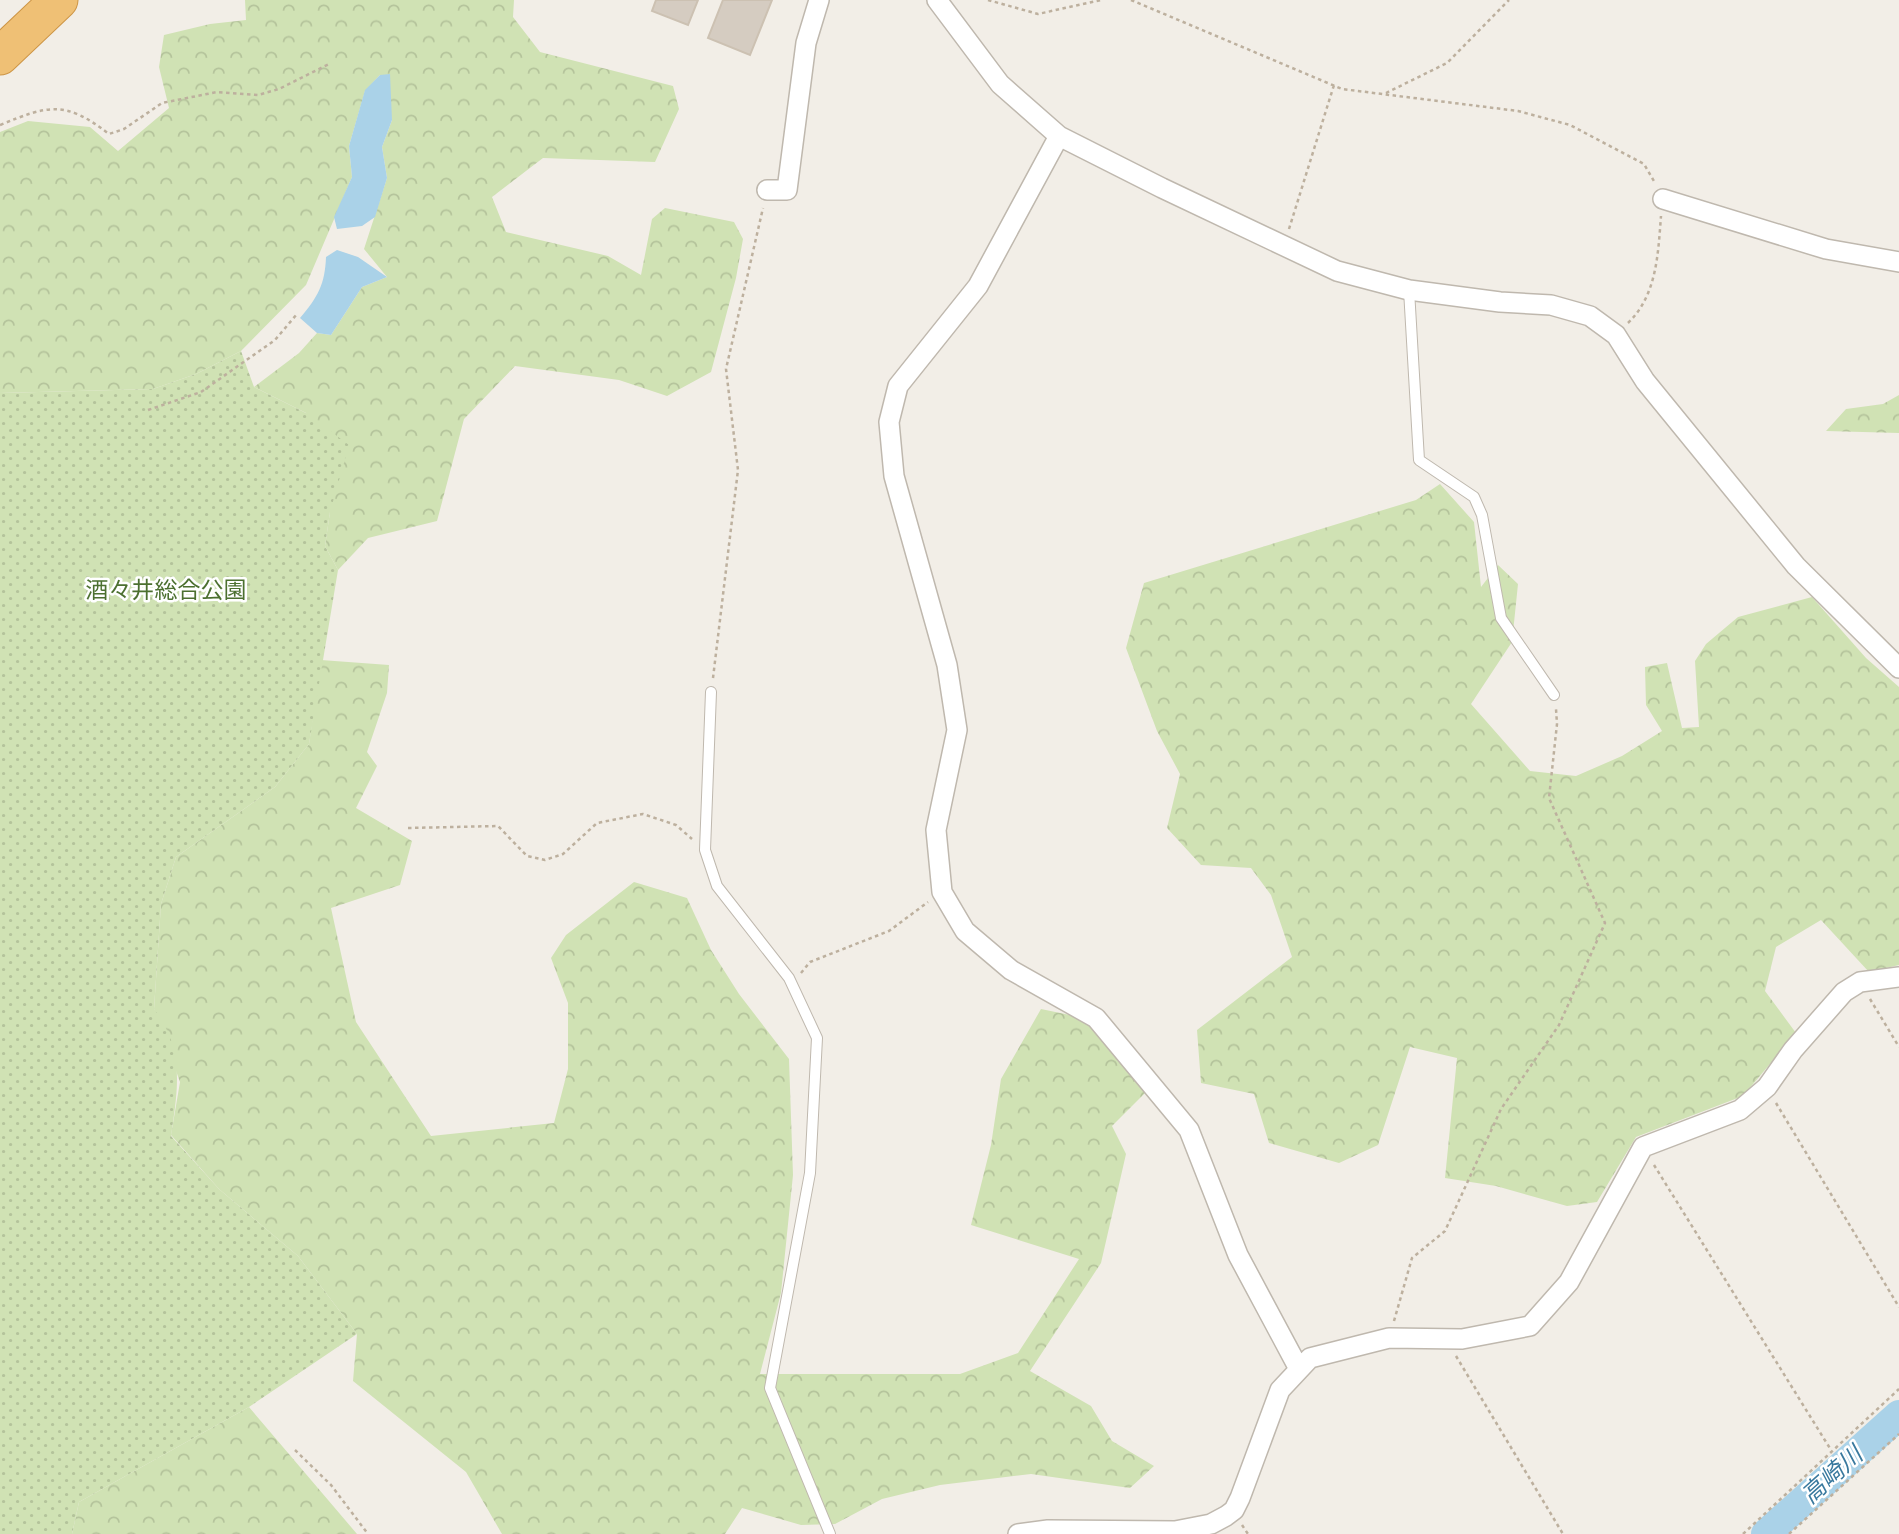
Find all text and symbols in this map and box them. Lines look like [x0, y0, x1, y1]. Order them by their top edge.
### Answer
park label: 酒々井総合公園 [86, 573, 247, 605]
water label: 高崎川 [1793, 1436, 1871, 1510]

